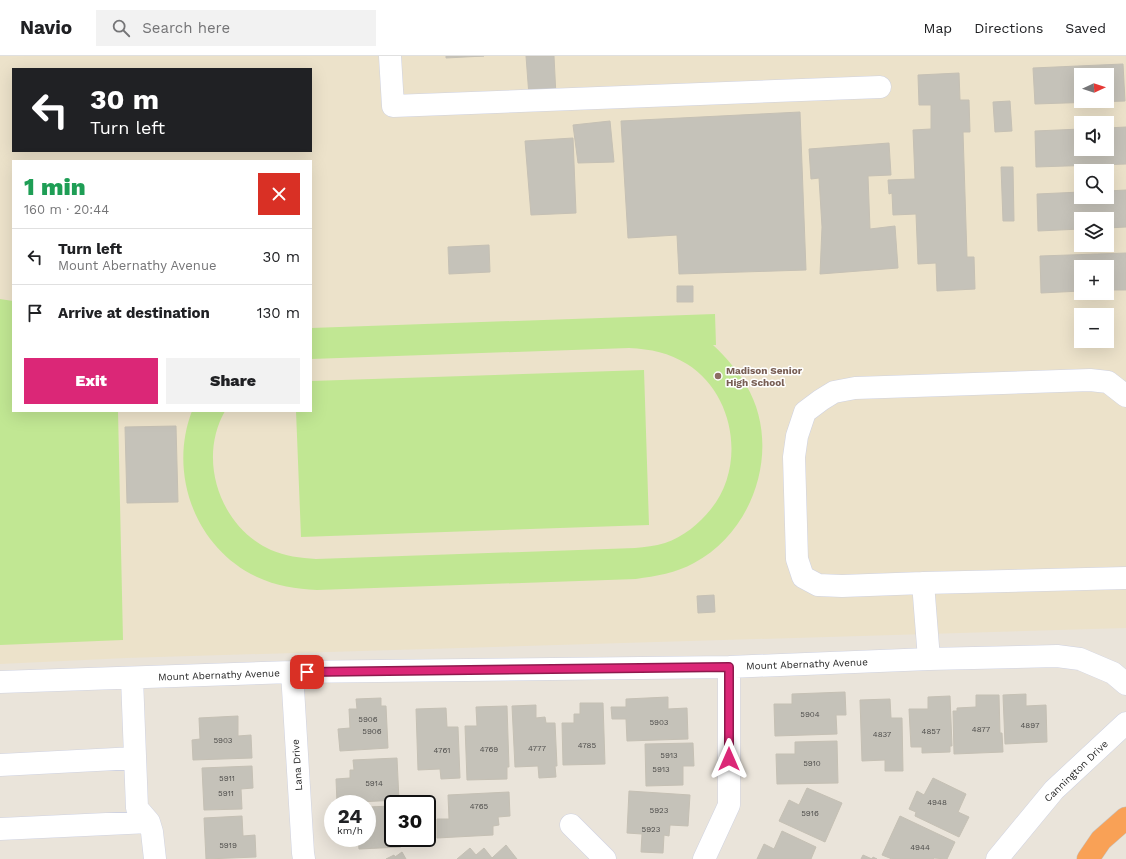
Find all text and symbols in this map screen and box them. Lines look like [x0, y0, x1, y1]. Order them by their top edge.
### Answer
search box [96, 10, 376, 46]
text: Navio [20, 16, 72, 39]
icon: search [110, 17, 132, 39]
text: Search here [142, 19, 230, 37]
text: Map [924, 20, 952, 36]
text: Directions [974, 20, 1043, 36]
text: Saved [1065, 20, 1106, 36]
north arrow [1074, 68, 1114, 108]
map controls [1074, 68, 1114, 348]
text: 30 m [90, 83, 159, 116]
icon: left [24, 84, 76, 136]
button: sound [1074, 116, 1114, 156]
text: Turn left [90, 117, 165, 138]
button: search [1074, 164, 1114, 204]
text: 1 min [24, 173, 86, 201]
button: close [258, 173, 300, 215]
text: 160 m · 20:44 [24, 202, 109, 217]
button: layers [1074, 212, 1114, 252]
text: Turn left [58, 240, 122, 258]
icon: left [24, 246, 46, 268]
text: 30 m [263, 248, 300, 266]
text: Mount Abernathy Avenue [58, 258, 216, 273]
button: + [1074, 260, 1114, 300]
icon: arrive [24, 302, 46, 324]
text: Arrive at destination [58, 304, 210, 322]
text: 130 m [257, 304, 300, 322]
button: − [1074, 308, 1114, 348]
button: Exit [24, 358, 158, 404]
button: Share [166, 358, 300, 404]
place label: Madison Senior High School [726, 365, 803, 388]
marker: Madison Senior High School [713, 371, 723, 381]
pin [290, 655, 324, 689]
street label: Mount Abernathy Avenue [746, 656, 868, 672]
icon: arrive [296, 661, 318, 683]
street label: Mount Abernathy Avenue [158, 667, 280, 683]
house number: 5904 [800, 710, 820, 719]
house number: 5906 [358, 715, 378, 724]
house number: 5903 [649, 718, 669, 727]
house number: 4897 [1020, 721, 1040, 730]
house number: 4877 [972, 725, 991, 734]
house number: 5906 [362, 727, 382, 736]
house number: 4857 [922, 727, 941, 736]
house number: 4837 [873, 730, 892, 739]
house number: 5903 [213, 736, 233, 745]
position arrow [708, 738, 750, 780]
street label: Cannington Drive [1042, 738, 1110, 804]
street label: Lana Drive [290, 739, 304, 791]
house number: 4785 [578, 741, 597, 750]
house number: 4777 [528, 744, 546, 753]
house number: 4769 [480, 745, 498, 754]
house number: 4761 [434, 746, 450, 755]
house number: 5913 [660, 751, 678, 760]
house number: 5910 [803, 759, 821, 768]
house number: 5913 [652, 765, 670, 774]
house number: 5911 [219, 774, 235, 783]
house number: 5914 [365, 779, 383, 788]
house number: 5911 [218, 789, 234, 798]
speed limit sign: 30 [384, 795, 436, 847]
house number: 4948 [927, 798, 947, 807]
house number: 4765 [470, 802, 489, 811]
text: 24 [338, 804, 362, 828]
house number: 5923 [650, 806, 669, 815]
house number: 5916 [801, 809, 819, 818]
text: km/h [337, 825, 363, 836]
house number: 5923 [642, 825, 661, 834]
house number: 5919 [219, 841, 237, 850]
house number: 4944 [910, 843, 930, 852]

